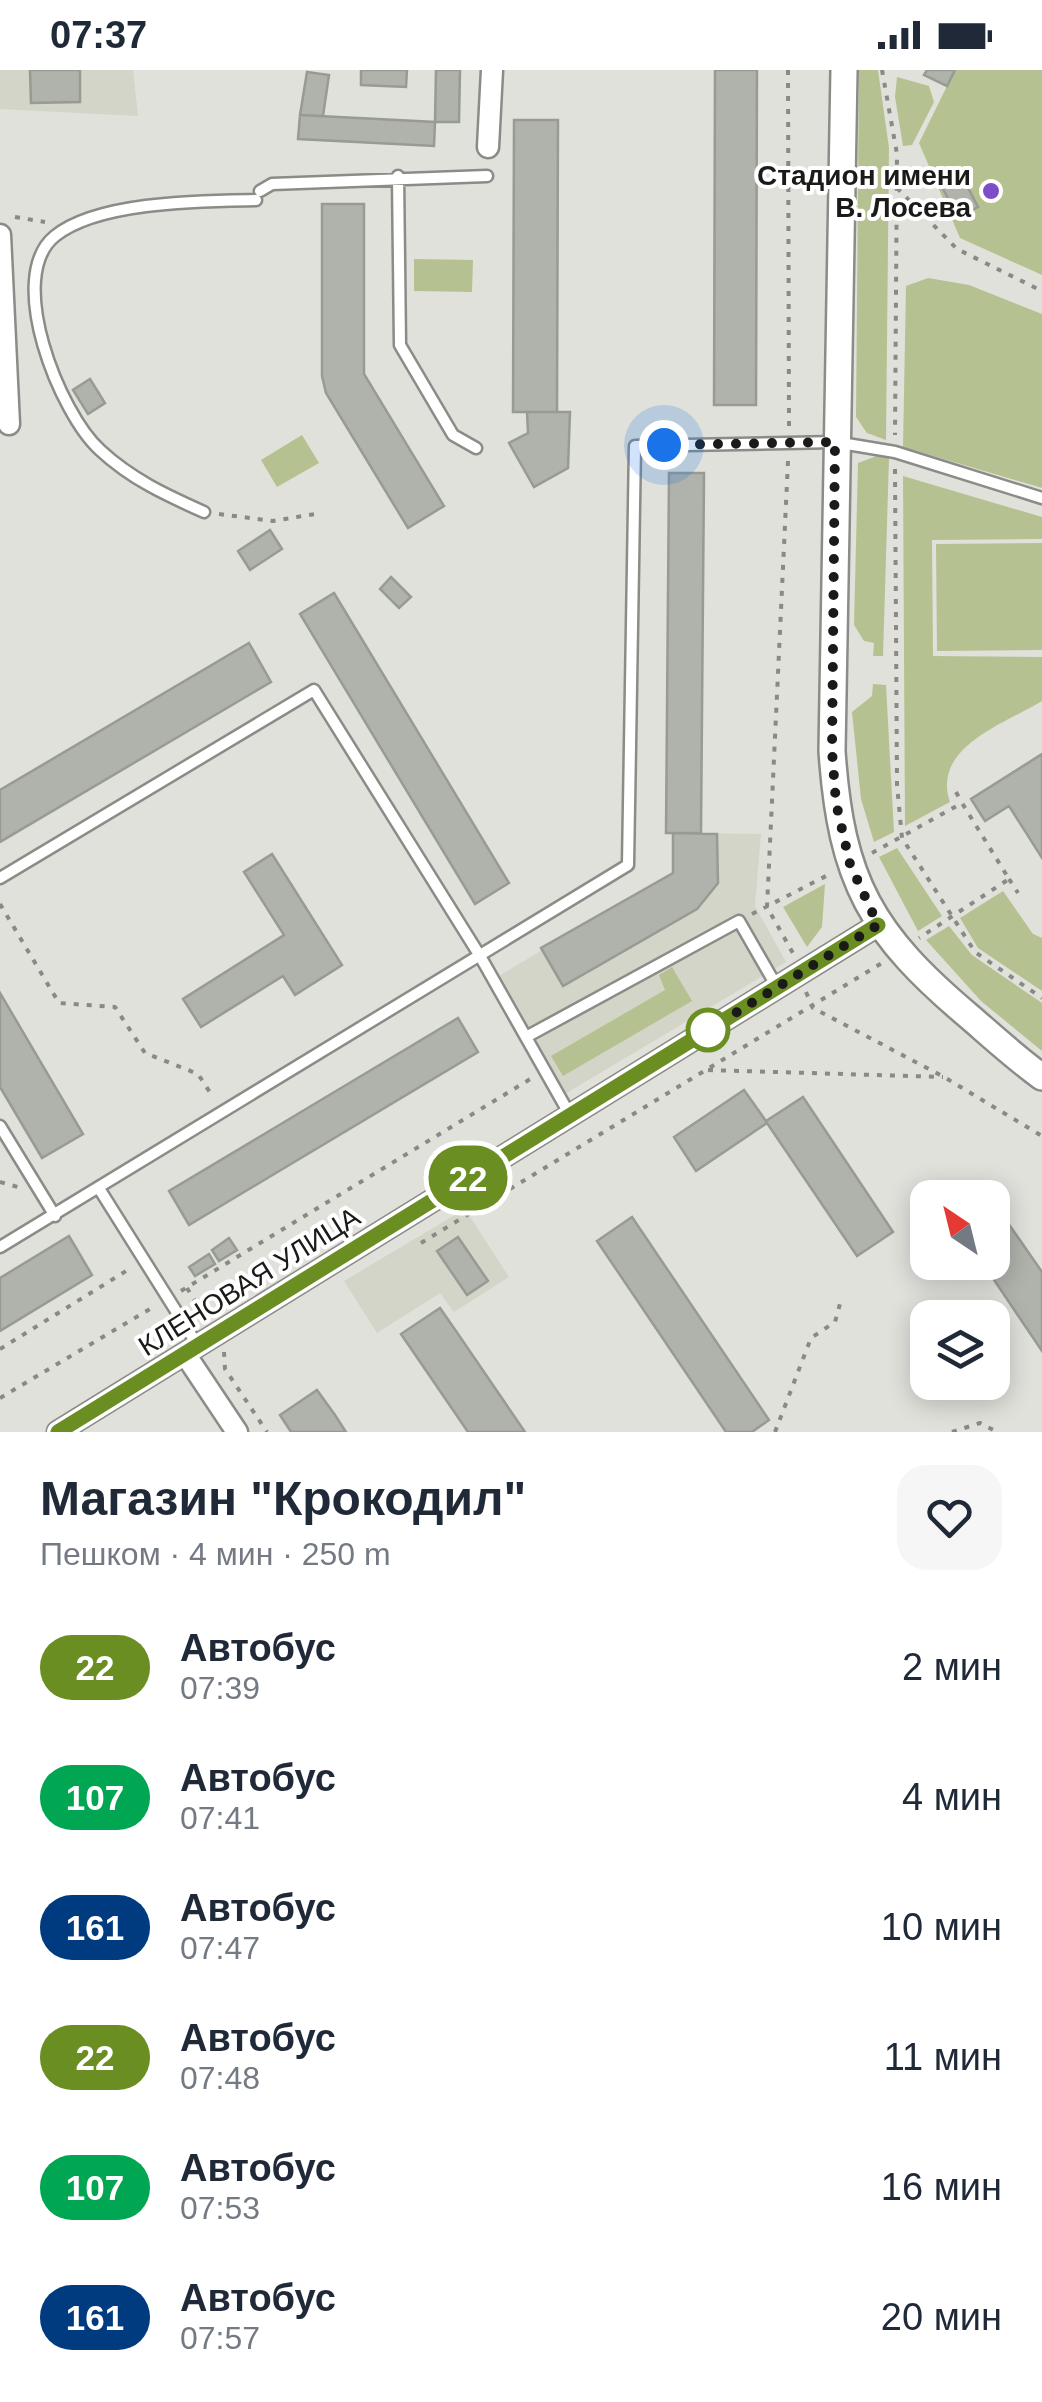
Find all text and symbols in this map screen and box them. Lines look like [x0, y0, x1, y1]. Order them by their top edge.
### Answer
text: 07:37 [50, 14, 147, 56]
place label: Стадион имени В. Лосева [757, 160, 971, 223]
marker: Стадион имени В. Лосева [980, 180, 1002, 202]
your location [639, 420, 689, 470]
unlabelled marker [687, 1009, 729, 1051]
line badge: 22 [423, 1146, 513, 1210]
text: 22 [449, 1159, 487, 1198]
north arrow [910, 1180, 1010, 1280]
map controls [910, 1180, 1010, 1400]
street label: КЛЕНОВАЯ УЛИЦА [133, 1201, 366, 1362]
button: layers [910, 1300, 1010, 1400]
button: heart [897, 1465, 1002, 1570]
text: Магазин "Крокодил" [40, 1472, 526, 1525]
text: Пешком · 4 мин · 250 m [40, 1536, 391, 1572]
text: Автобус [180, 1627, 336, 1669]
text: 2 мин [902, 1646, 1002, 1688]
text: 22 [76, 1648, 114, 1687]
text: 07:39 [180, 1670, 260, 1706]
text: Автобус [180, 1757, 336, 1799]
text: 4 мин [902, 1776, 1002, 1818]
text: 107 [66, 1778, 124, 1817]
text: 07:41 [180, 1800, 260, 1836]
text: Автобус [180, 1887, 336, 1929]
text: 10 мин [881, 1906, 1002, 1948]
text: 161 [66, 1908, 124, 1947]
text: 07:47 [180, 1930, 260, 1966]
text: Автобус [180, 2017, 336, 2059]
text: 11 мин [884, 2036, 1002, 2078]
text: 22 [76, 2038, 114, 2077]
text: 07:48 [180, 2060, 260, 2096]
text: Автобус [180, 2147, 336, 2189]
text: 16 мин [881, 2166, 1002, 2208]
text: 107 [66, 2168, 124, 2207]
text: 07:53 [180, 2190, 260, 2226]
text: Автобус [180, 2277, 336, 2319]
text: 20 мин [881, 2296, 1002, 2338]
text: 161 [66, 2298, 124, 2337]
text: 07:57 [180, 2320, 260, 2356]

